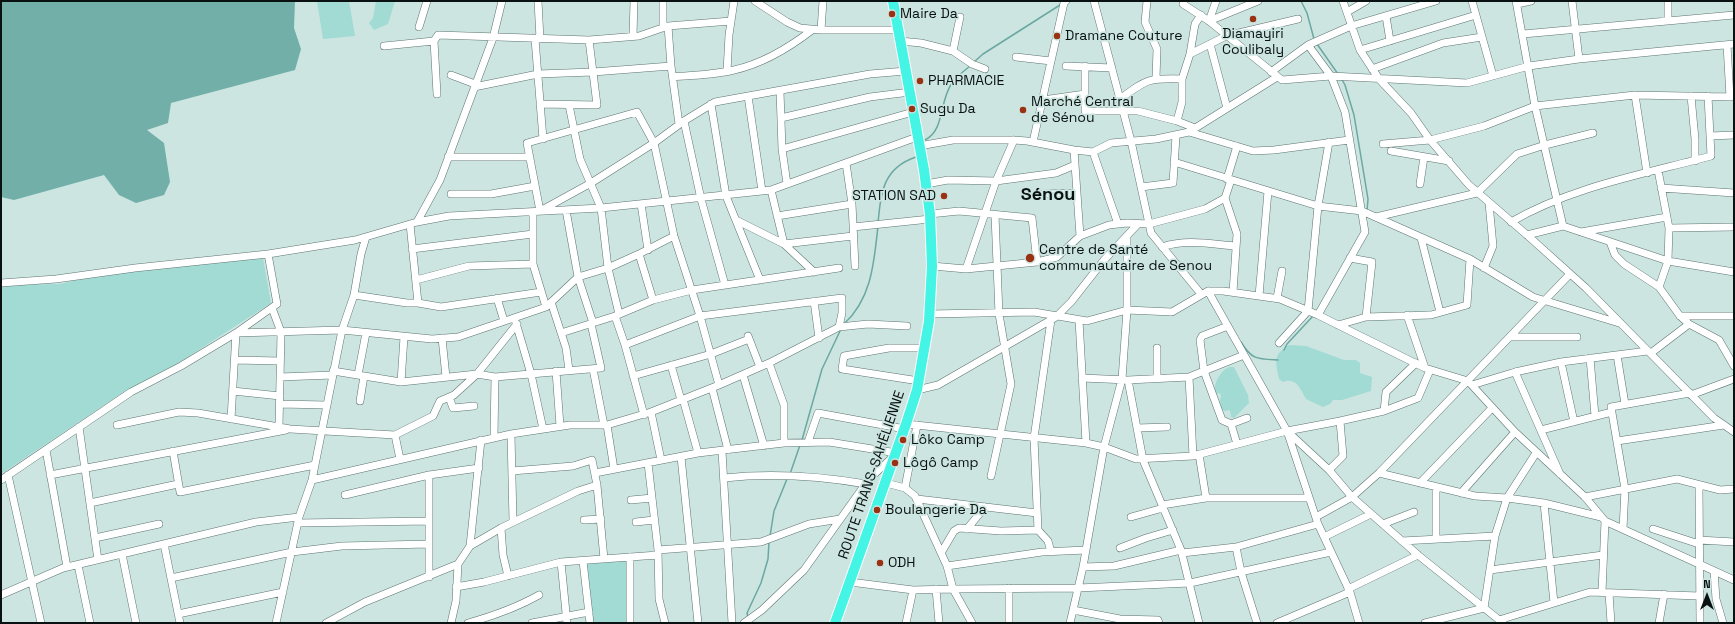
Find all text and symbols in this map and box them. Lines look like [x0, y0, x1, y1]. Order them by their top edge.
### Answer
place label: Maire Da [900, 6, 958, 22]
marker: Maire Da [887, 9, 897, 19]
marker: Diamayiri Coulibaly [1248, 14, 1258, 24]
place label: Diamayiri Coulibaly [1222, 26, 1284, 58]
place label: Dramane Couture [1065, 28, 1182, 44]
marker: Dramane Couture [1052, 31, 1062, 41]
place label: PHARMACIE [928, 73, 1004, 89]
marker: PHARMACIE [915, 76, 925, 86]
place label: Marché Central de Sénou [1031, 94, 1134, 126]
place label: Sugu Da [920, 101, 976, 117]
marker: Sugu Da [907, 104, 917, 114]
marker: Marché Central de Sénou [1018, 105, 1028, 115]
district label: Sénou [1021, 184, 1075, 206]
place label: STATION SAD [852, 188, 936, 204]
marker: STATION SAD [939, 191, 949, 201]
place label: Centre de Santé communautaire de Senou [1039, 242, 1212, 274]
marker: Centre de Santé communautaire de Senou [1024, 252, 1036, 264]
street label: ROUTE TRANS-SAHÉLIENNE [835, 388, 909, 562]
place label: Lôko Camp [911, 432, 985, 448]
marker: Lôko Camp [898, 435, 908, 445]
place label: Lôgô Camp [903, 455, 979, 471]
marker: Lôgô Camp [890, 458, 900, 468]
place label: Boulangerie Da [885, 502, 987, 518]
marker: Boulangerie Da [872, 505, 882, 515]
place label: ODH [888, 555, 915, 571]
marker: ODH [875, 558, 885, 568]
north arrow [1687, 576, 1727, 616]
text: N [1703, 577, 1711, 591]

